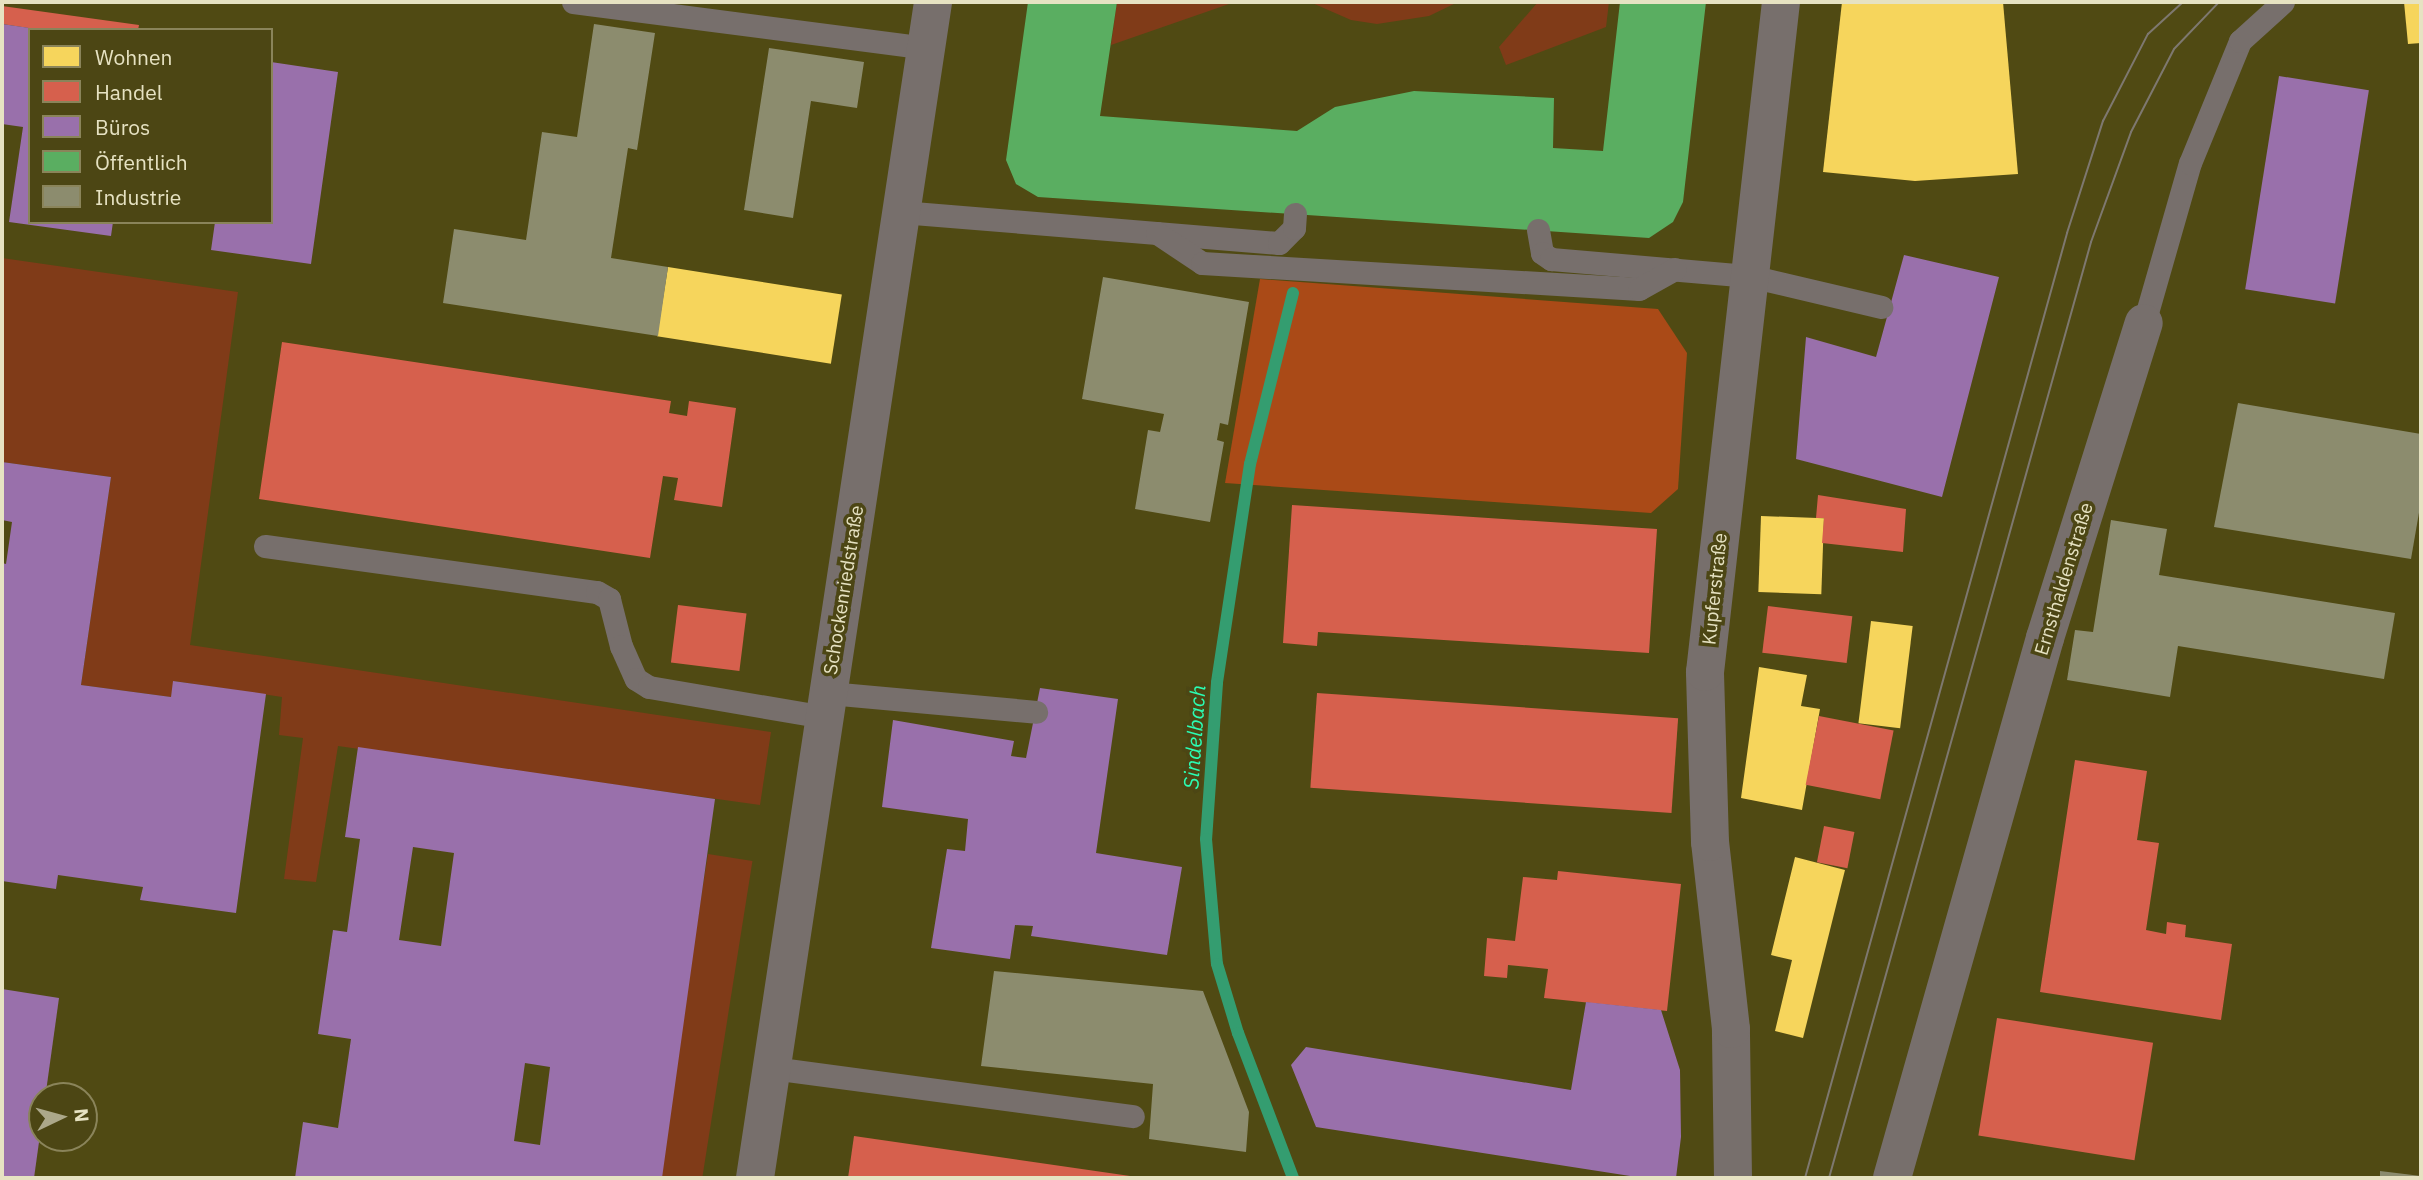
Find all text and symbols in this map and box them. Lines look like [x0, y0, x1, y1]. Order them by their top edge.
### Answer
legend [28, 28, 273, 224]
text: Wohnen [95, 43, 172, 71]
text: Handel [95, 78, 162, 106]
text: Büros [95, 113, 150, 141]
text: Öffentlich [95, 148, 188, 176]
text: Industrie [95, 183, 181, 211]
street label: Ernsthaldenstraße [2030, 500, 2098, 658]
street label: Schockenriedstraße [819, 504, 869, 676]
street label: Kupferstraße [1698, 532, 1732, 646]
water label: Sindelbach [1178, 684, 1210, 790]
north arrow [28, 1082, 98, 1152]
text: N [69, 1107, 94, 1123]

